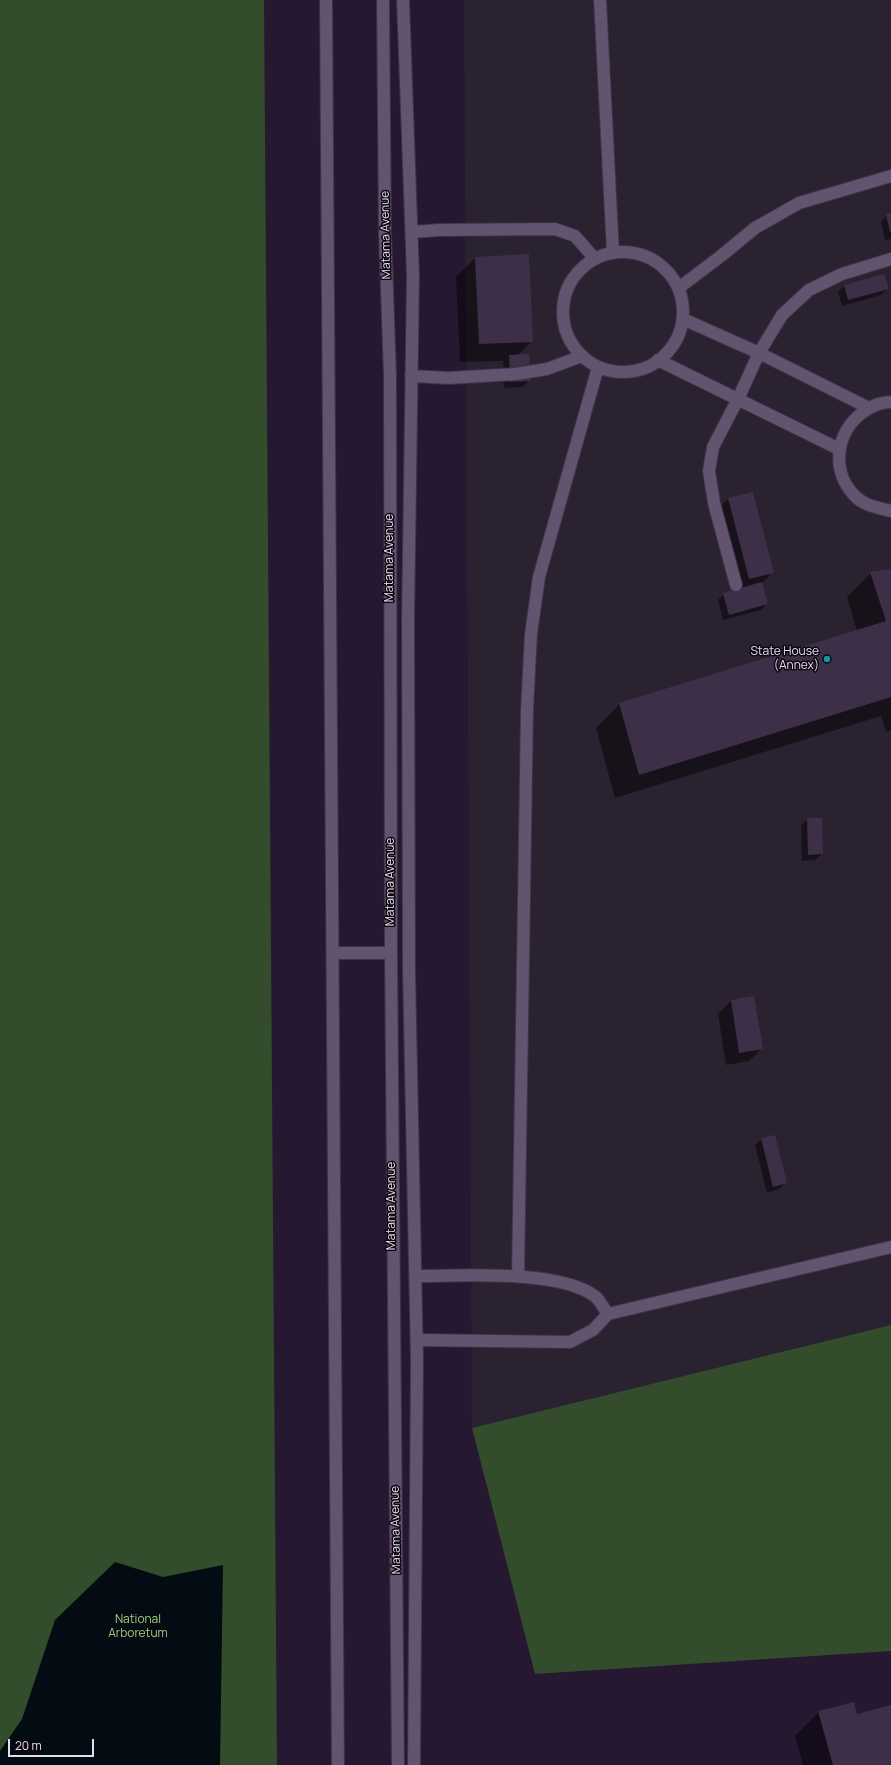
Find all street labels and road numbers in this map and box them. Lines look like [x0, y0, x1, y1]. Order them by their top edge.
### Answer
street label: Matama Avenue [378, 191, 394, 279]
street label: Matama Avenue [383, 514, 397, 602]
street label: Matama Avenue [384, 838, 398, 926]
street label: Matama Avenue [385, 1162, 399, 1250]
street label: Matama Avenue [388, 1486, 404, 1574]

